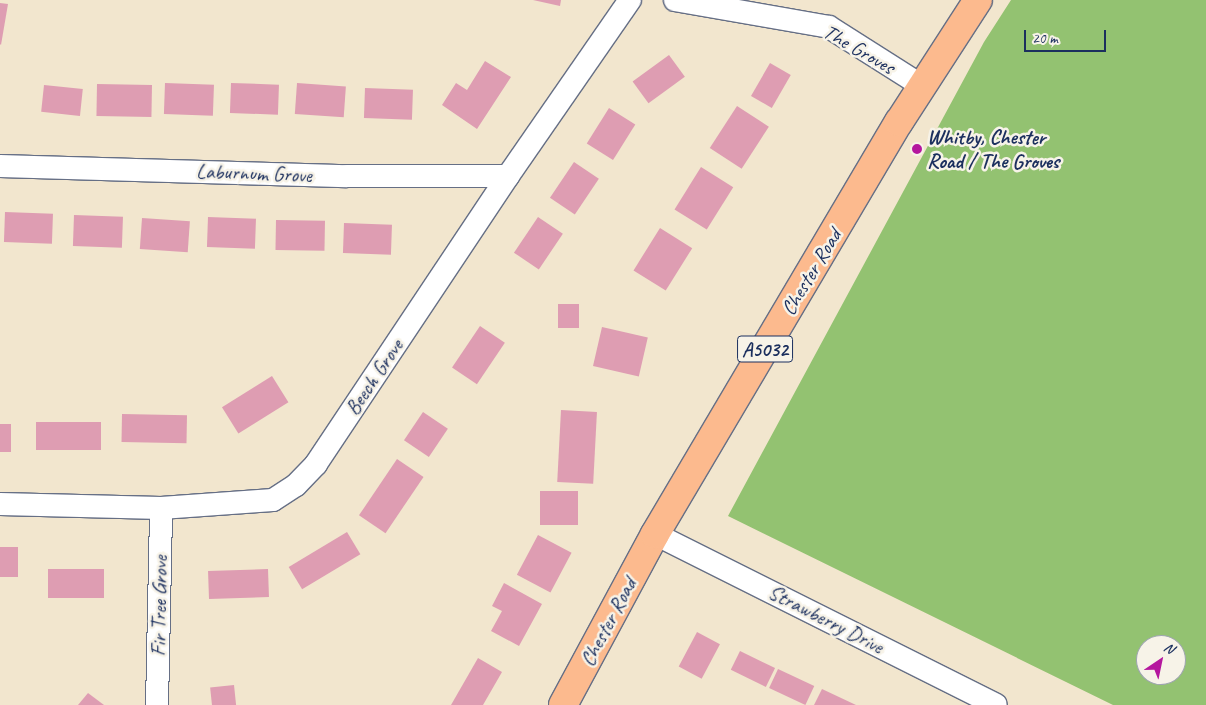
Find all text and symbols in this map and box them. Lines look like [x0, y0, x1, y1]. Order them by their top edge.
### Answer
street label: The Groves [819, 19, 899, 79]
scale bar [1026, 20, 1108, 52]
text: 20 m [1032, 29, 1058, 48]
place label: Whitby, Chester Road / The Groves [927, 124, 1059, 174]
marker: Whitby, Chester Road / The Groves [911, 143, 923, 155]
street label: Laburnum Grove [196, 158, 312, 188]
street label: Chester Road [776, 225, 846, 319]
road number: A5032 [736, 332, 794, 366]
street label: Beech Grove [340, 334, 408, 420]
street label: Fir Tree Grove [146, 556, 172, 656]
street label: Chester Road [575, 574, 641, 670]
street label: Strawberry Drive [764, 579, 888, 659]
north arrow [1136, 635, 1186, 685]
text: N [1161, 639, 1177, 657]

